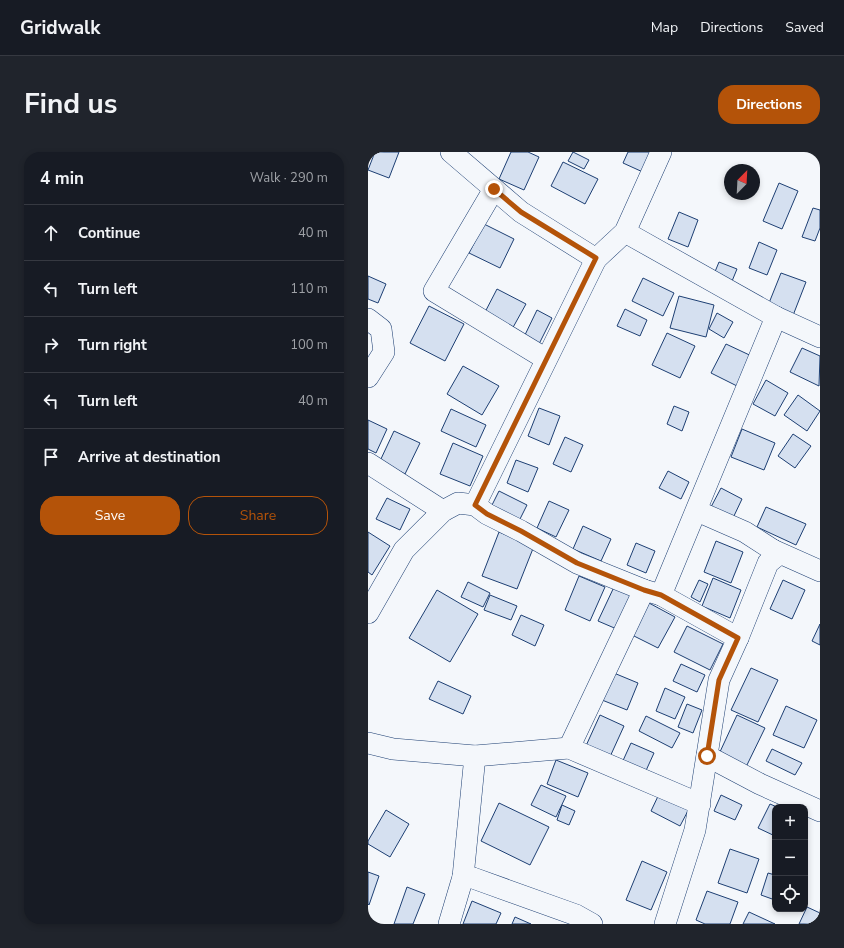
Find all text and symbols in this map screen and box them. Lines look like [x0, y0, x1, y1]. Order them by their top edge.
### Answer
text: Gridwalk [20, 15, 100, 41]
text: Map [651, 18, 678, 37]
text: Directions [700, 18, 763, 37]
text: Saved [785, 18, 824, 37]
text: Find us [24, 85, 118, 123]
button: Directions [718, 85, 820, 124]
north arrow [724, 164, 760, 200]
text: 4 min [40, 167, 84, 190]
text: Walk · 290 m [250, 169, 328, 187]
route end [485, 180, 503, 198]
icon: ahead [40, 222, 62, 244]
text: Continue [78, 223, 140, 243]
text: 40 m [298, 224, 328, 242]
icon: left [40, 278, 62, 300]
text: Turn left [78, 279, 137, 299]
text: 110 m [290, 280, 328, 298]
icon: right [40, 334, 62, 356]
text: Turn right [78, 335, 147, 355]
text: 100 m [290, 336, 328, 354]
icon: left [40, 390, 62, 412]
text: Turn left [78, 391, 137, 411]
text: 40 m [298, 392, 328, 410]
icon: arrive [40, 446, 62, 468]
text: Arrive at destination [78, 447, 221, 467]
button: Save [40, 496, 180, 535]
button: Share [188, 496, 328, 535]
route start [698, 747, 716, 765]
map controls [772, 804, 808, 912]
button: + [772, 804, 808, 840]
button: − [772, 840, 808, 876]
button: locate [772, 876, 808, 912]

